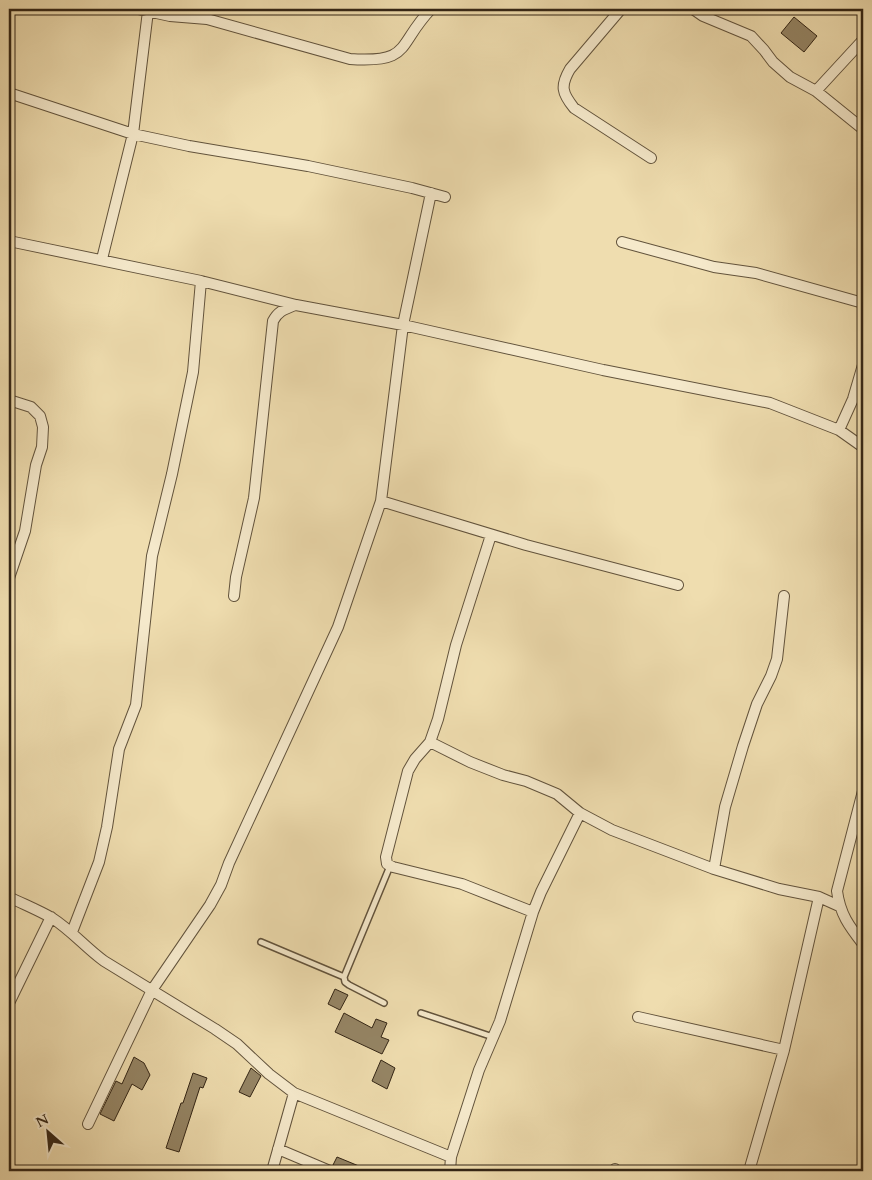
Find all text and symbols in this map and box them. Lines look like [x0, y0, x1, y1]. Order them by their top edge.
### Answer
north arrow [22, 1108, 72, 1158]
text: N [33, 1110, 52, 1132]

